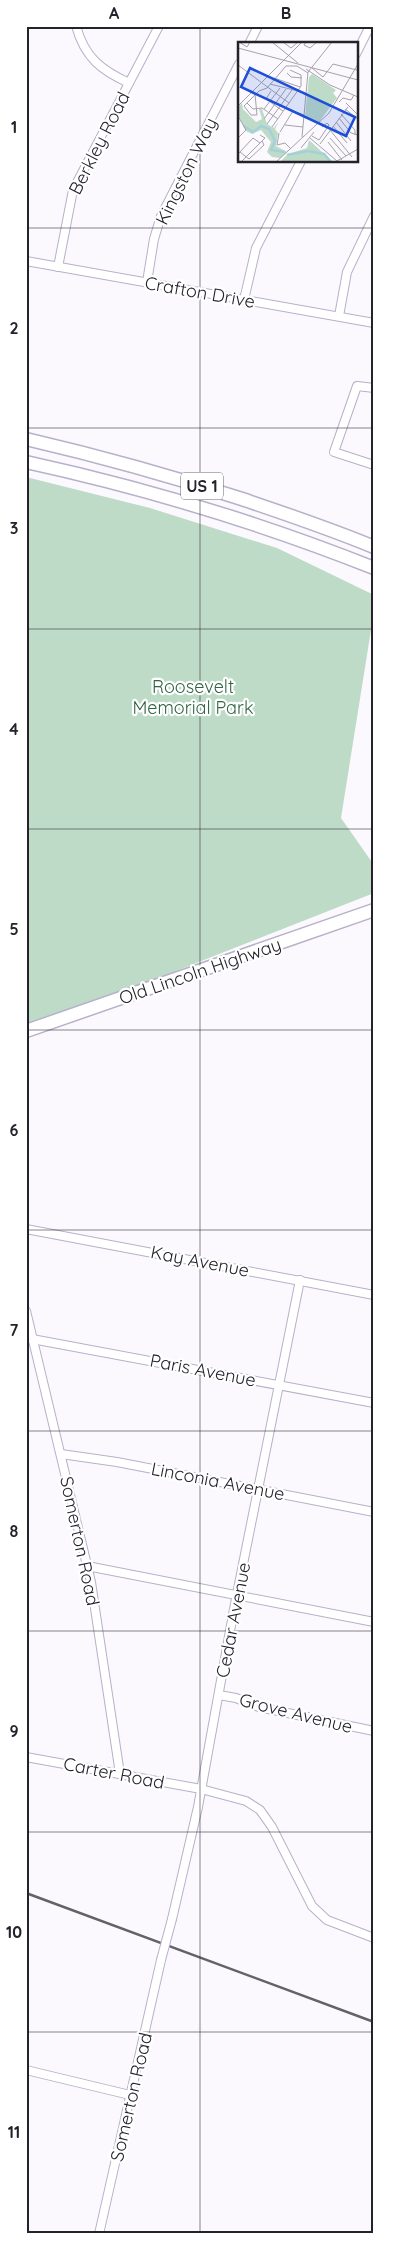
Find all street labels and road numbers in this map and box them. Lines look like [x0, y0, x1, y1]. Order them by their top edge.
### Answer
street label: Berkley Road [63, 88, 135, 198]
street label: Kingston Way [150, 114, 222, 228]
street label: Crafton Drive [143, 271, 257, 313]
road number: US 1 [181, 472, 223, 500]
street label: Old Lincoln Highway [116, 932, 284, 1010]
street label: Kay Avenue [149, 1240, 251, 1282]
street label: Paris Avenue [148, 1348, 258, 1392]
street label: Linconia Avenue [149, 1457, 287, 1505]
street label: Somerton Road [55, 1474, 105, 1608]
street label: Cedar Avenue [211, 1560, 255, 1680]
street label: Grove Avenue [237, 1688, 355, 1738]
street label: Carter Road [62, 1752, 166, 1794]
street label: Somerton Road [105, 2030, 157, 2164]

